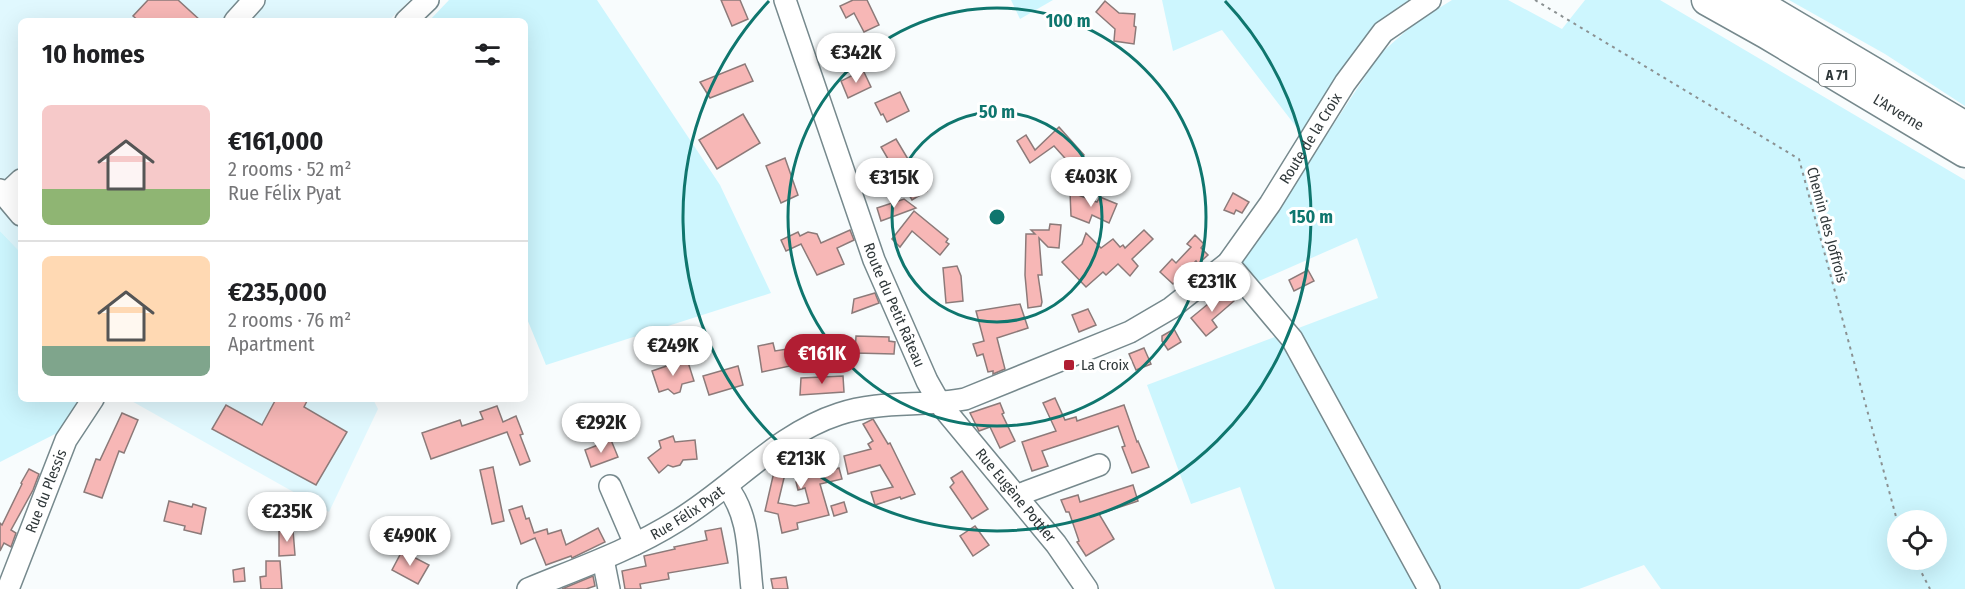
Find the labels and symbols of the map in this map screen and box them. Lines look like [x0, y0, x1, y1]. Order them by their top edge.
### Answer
text: 100 m [1046, 10, 1090, 32]
pin: €342K [814, 33, 898, 84]
road number: A 71 [1819, 64, 1855, 86]
street label: Route de la Croix [1276, 89, 1346, 187]
street label: L'Arverne [1870, 90, 1927, 134]
text: 50 m [979, 101, 1015, 123]
pin: €403K [1049, 157, 1133, 208]
pin: €315K [852, 158, 936, 209]
street label: Chemin des Joffrois [1803, 165, 1851, 285]
text: 150 m [1289, 206, 1333, 228]
centre of rings [987, 207, 1007, 227]
street label: Route du Petit Râteau [860, 241, 929, 370]
pin: €231K [1170, 262, 1254, 313]
pin: €249K [631, 326, 715, 377]
pin: €161K [780, 334, 864, 385]
place label: La Croix [1081, 356, 1129, 374]
marker: La Croix [1062, 358, 1076, 372]
pin: €292K [559, 403, 643, 454]
pin: €213K [759, 439, 843, 490]
street label: Rue Eugène Pottier [972, 445, 1060, 546]
street label: Rue du Plessis [22, 447, 70, 536]
street label: Rue Félix Pyat [647, 482, 728, 544]
pin: €235K [245, 492, 329, 543]
pin: €490K [368, 516, 452, 567]

